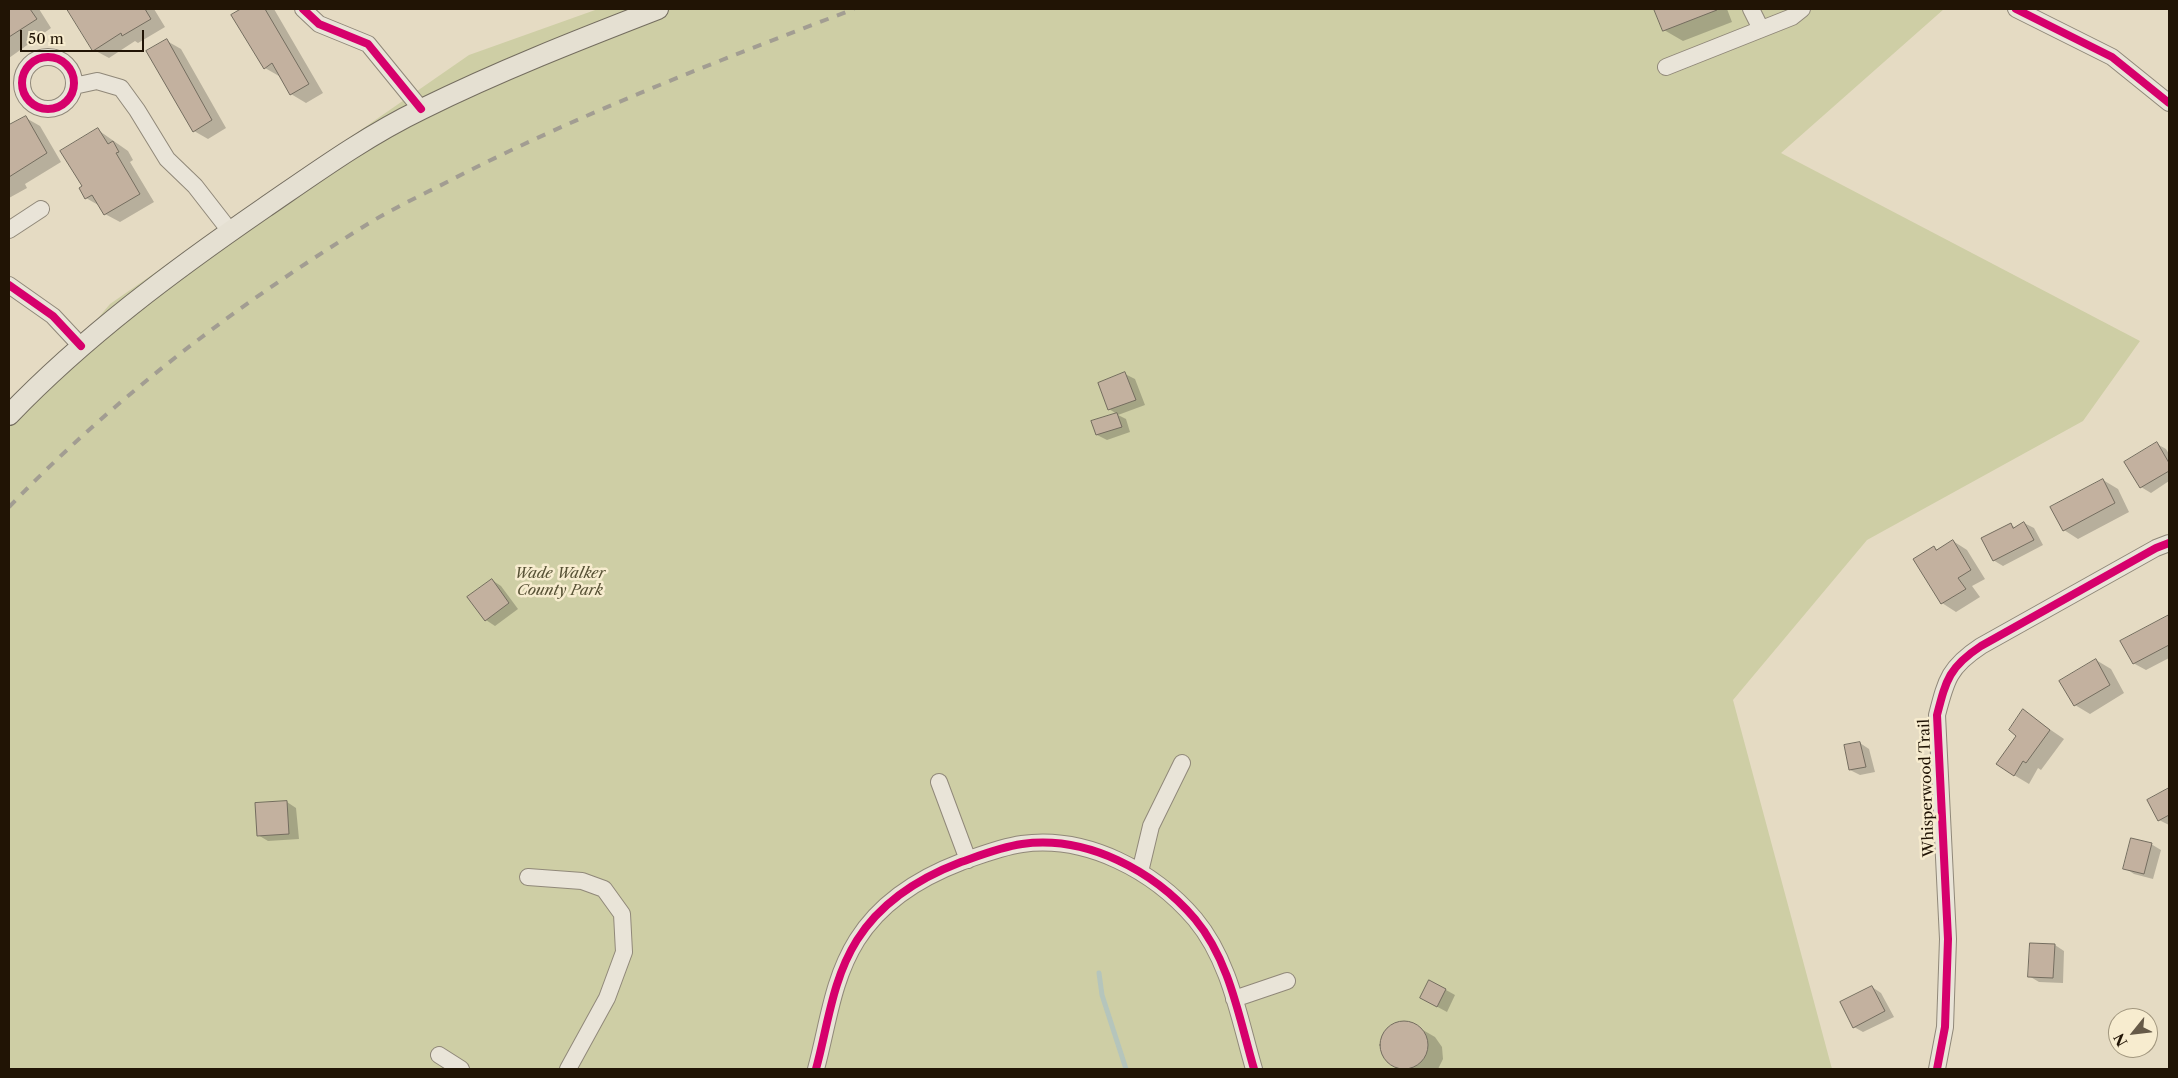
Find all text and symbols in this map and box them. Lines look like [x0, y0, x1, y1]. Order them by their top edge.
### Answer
scale bar [22, 20, 146, 52]
text: 50 m [28, 29, 64, 48]
park label: Wade Walker County Park [515, 565, 605, 600]
street label: Whisperwood Trail [1916, 719, 1938, 857]
north arrow [2108, 1008, 2158, 1058]
text: N [2110, 1030, 2132, 1049]

